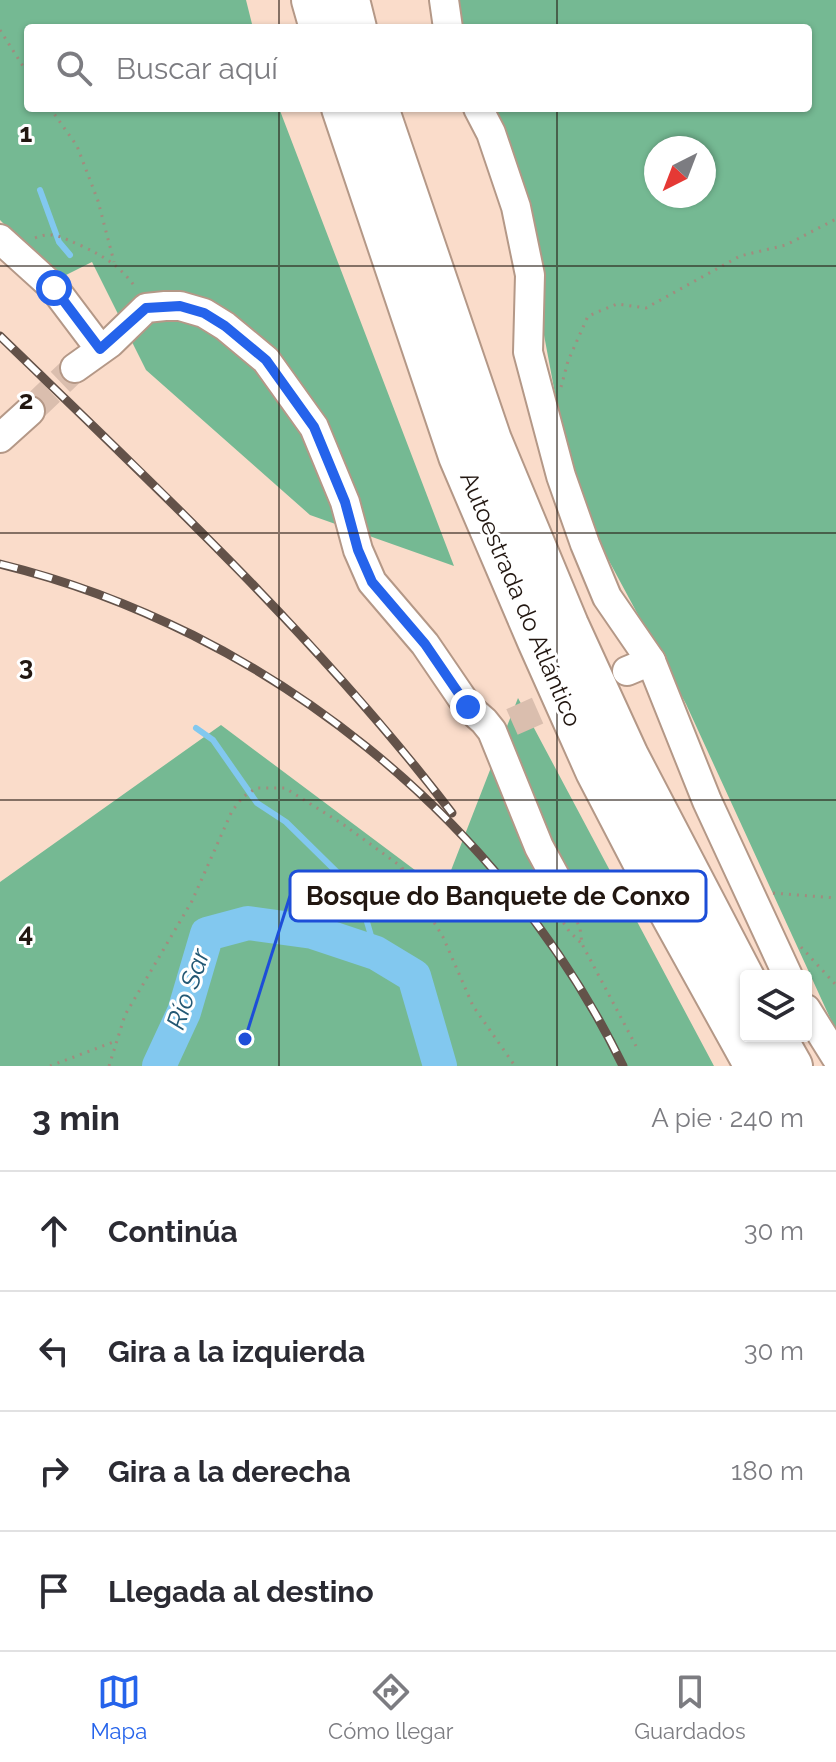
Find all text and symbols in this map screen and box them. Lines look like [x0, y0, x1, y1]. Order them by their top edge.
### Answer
search box [24, 24, 812, 112]
icon: search [52, 46, 96, 90]
text: Buscar aquí [116, 51, 278, 86]
text: 1 [20, 118, 33, 148]
north arrow [644, 136, 716, 208]
route start [36, 270, 72, 306]
text: 2 [19, 385, 33, 415]
street label: Autoestrada do Atlántico [454, 467, 588, 731]
text: 3 [19, 651, 33, 681]
route end [450, 689, 486, 725]
callout: Bosque do Banquete de Conxo [290, 871, 706, 921]
text: Bosque do Banquete de Conxo [306, 881, 690, 911]
text: 4 [19, 918, 33, 948]
water label: Río Sar [160, 944, 216, 1033]
map controls [740, 970, 812, 1042]
button: layers [740, 970, 812, 1042]
text: 3 min [32, 1098, 120, 1138]
text: A pie · 240 m [651, 1103, 804, 1133]
icon: ahead [32, 1209, 76, 1253]
text: Continúa [108, 1214, 238, 1249]
text: 30 m [744, 1216, 804, 1246]
icon: left [32, 1329, 76, 1373]
text: Gira a la izquierda [108, 1334, 365, 1369]
text: 30 m [744, 1336, 804, 1366]
icon: right [32, 1449, 76, 1493]
text: Gira a la derecha [108, 1454, 351, 1489]
text: 180 m [731, 1456, 804, 1486]
icon: arrive [32, 1569, 76, 1613]
text: Llegada al destino [108, 1574, 374, 1609]
tab: Mapa [90, 1670, 147, 1744]
tab: Cómo llegar [328, 1670, 453, 1744]
tab: Guardados [634, 1670, 746, 1744]

